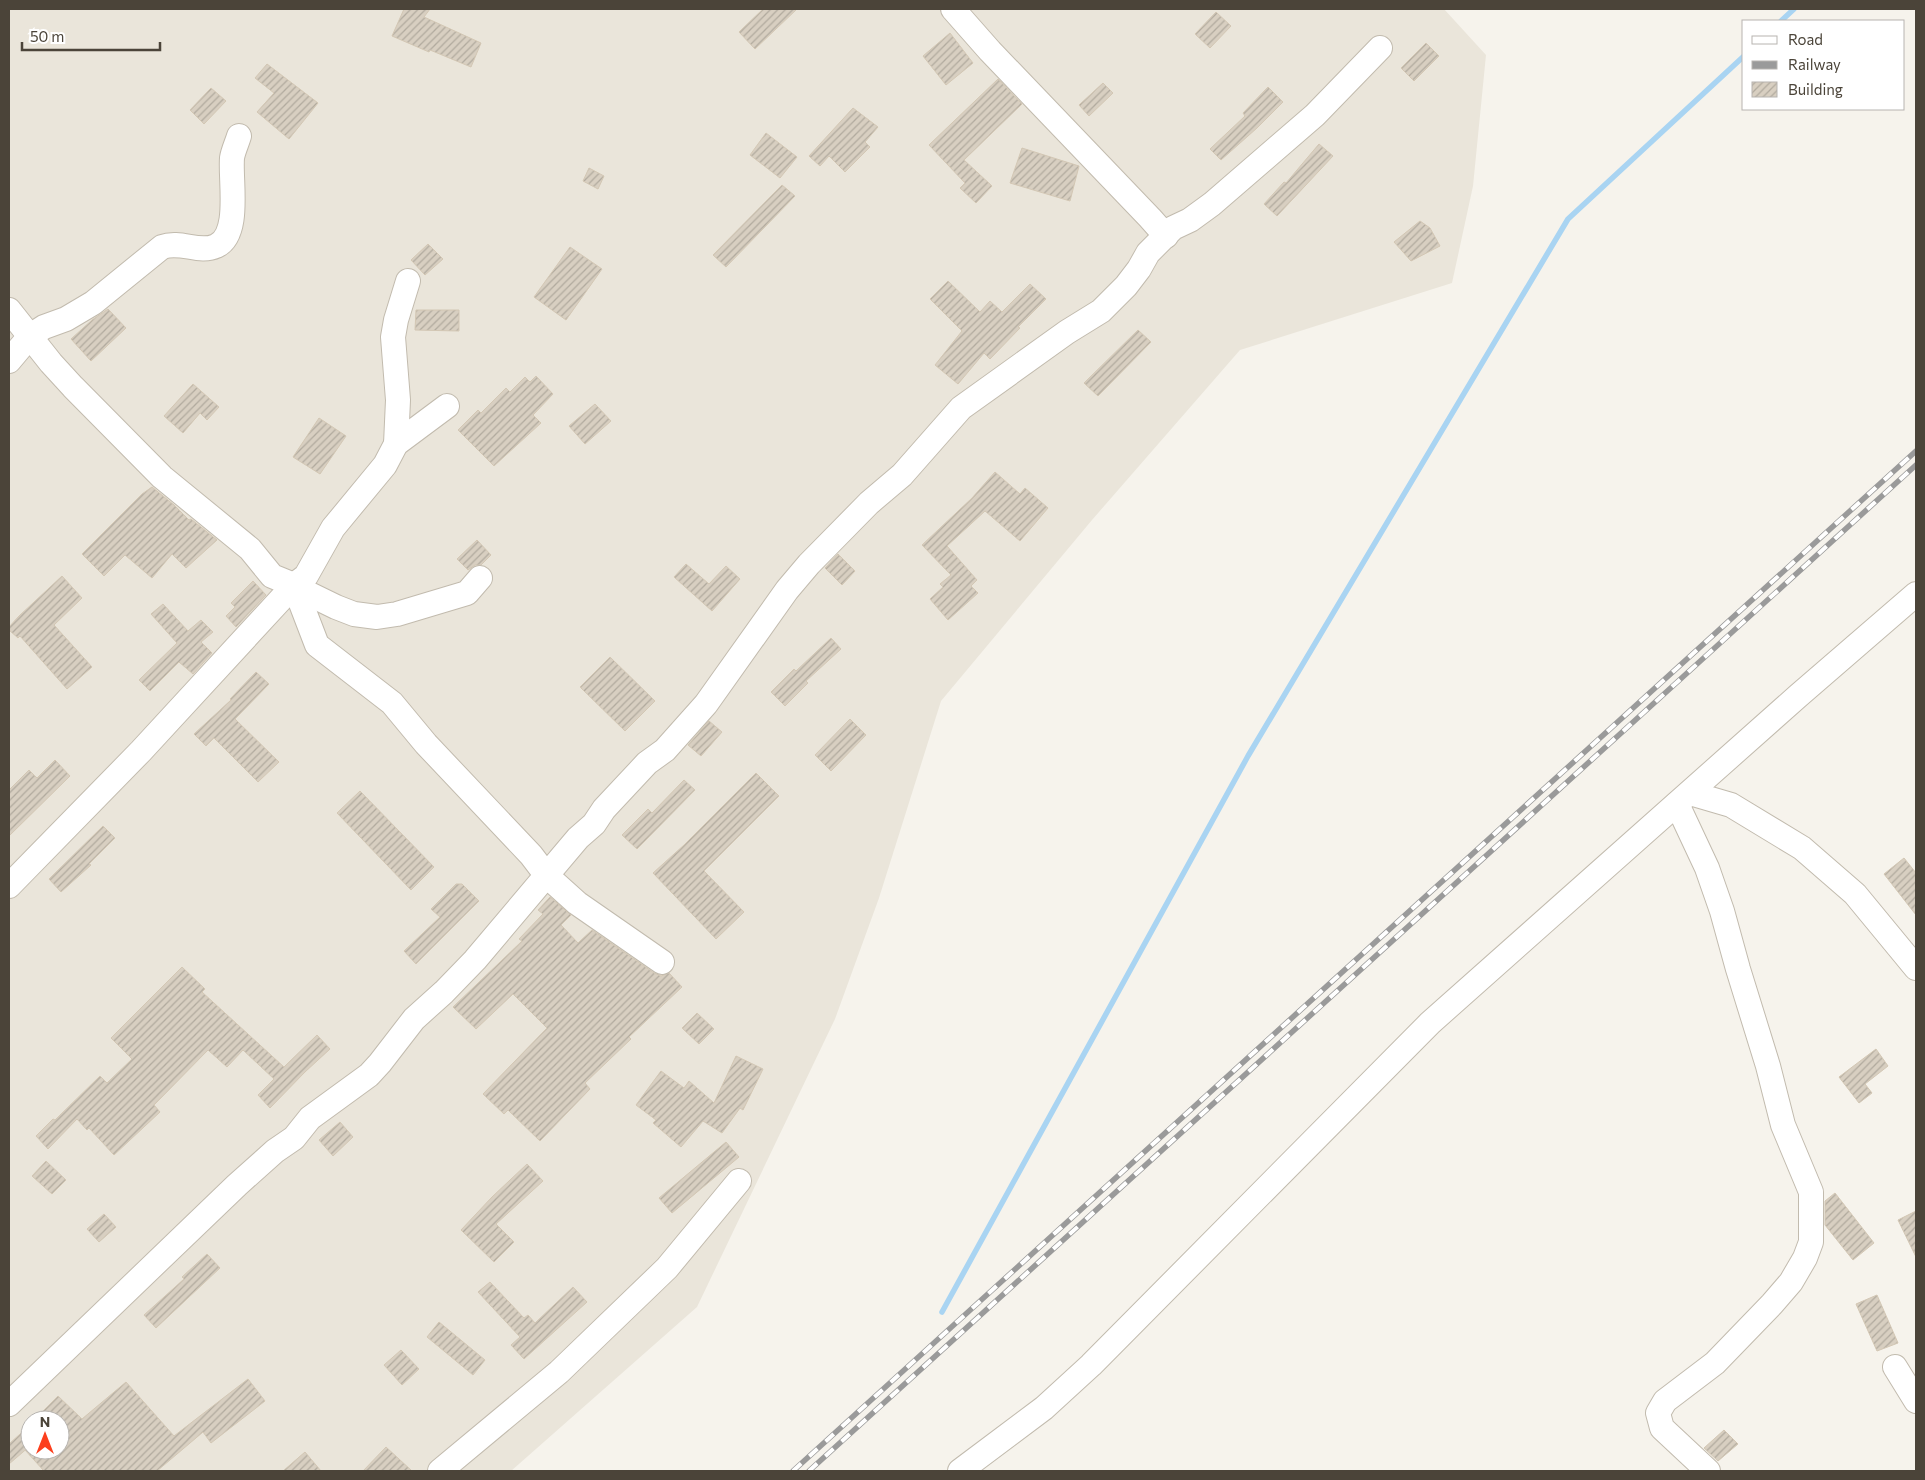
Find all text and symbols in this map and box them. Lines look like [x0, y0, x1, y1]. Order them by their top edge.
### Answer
scale bar [22, 20, 160, 52]
legend [1742, 20, 1905, 110]
text: 50 m [30, 27, 64, 45]
text: Road [1788, 30, 1823, 48]
text: Railway [1788, 55, 1841, 73]
text: Building [1788, 80, 1843, 98]
north arrow [20, 1410, 70, 1460]
text: N [40, 1413, 50, 1430]

